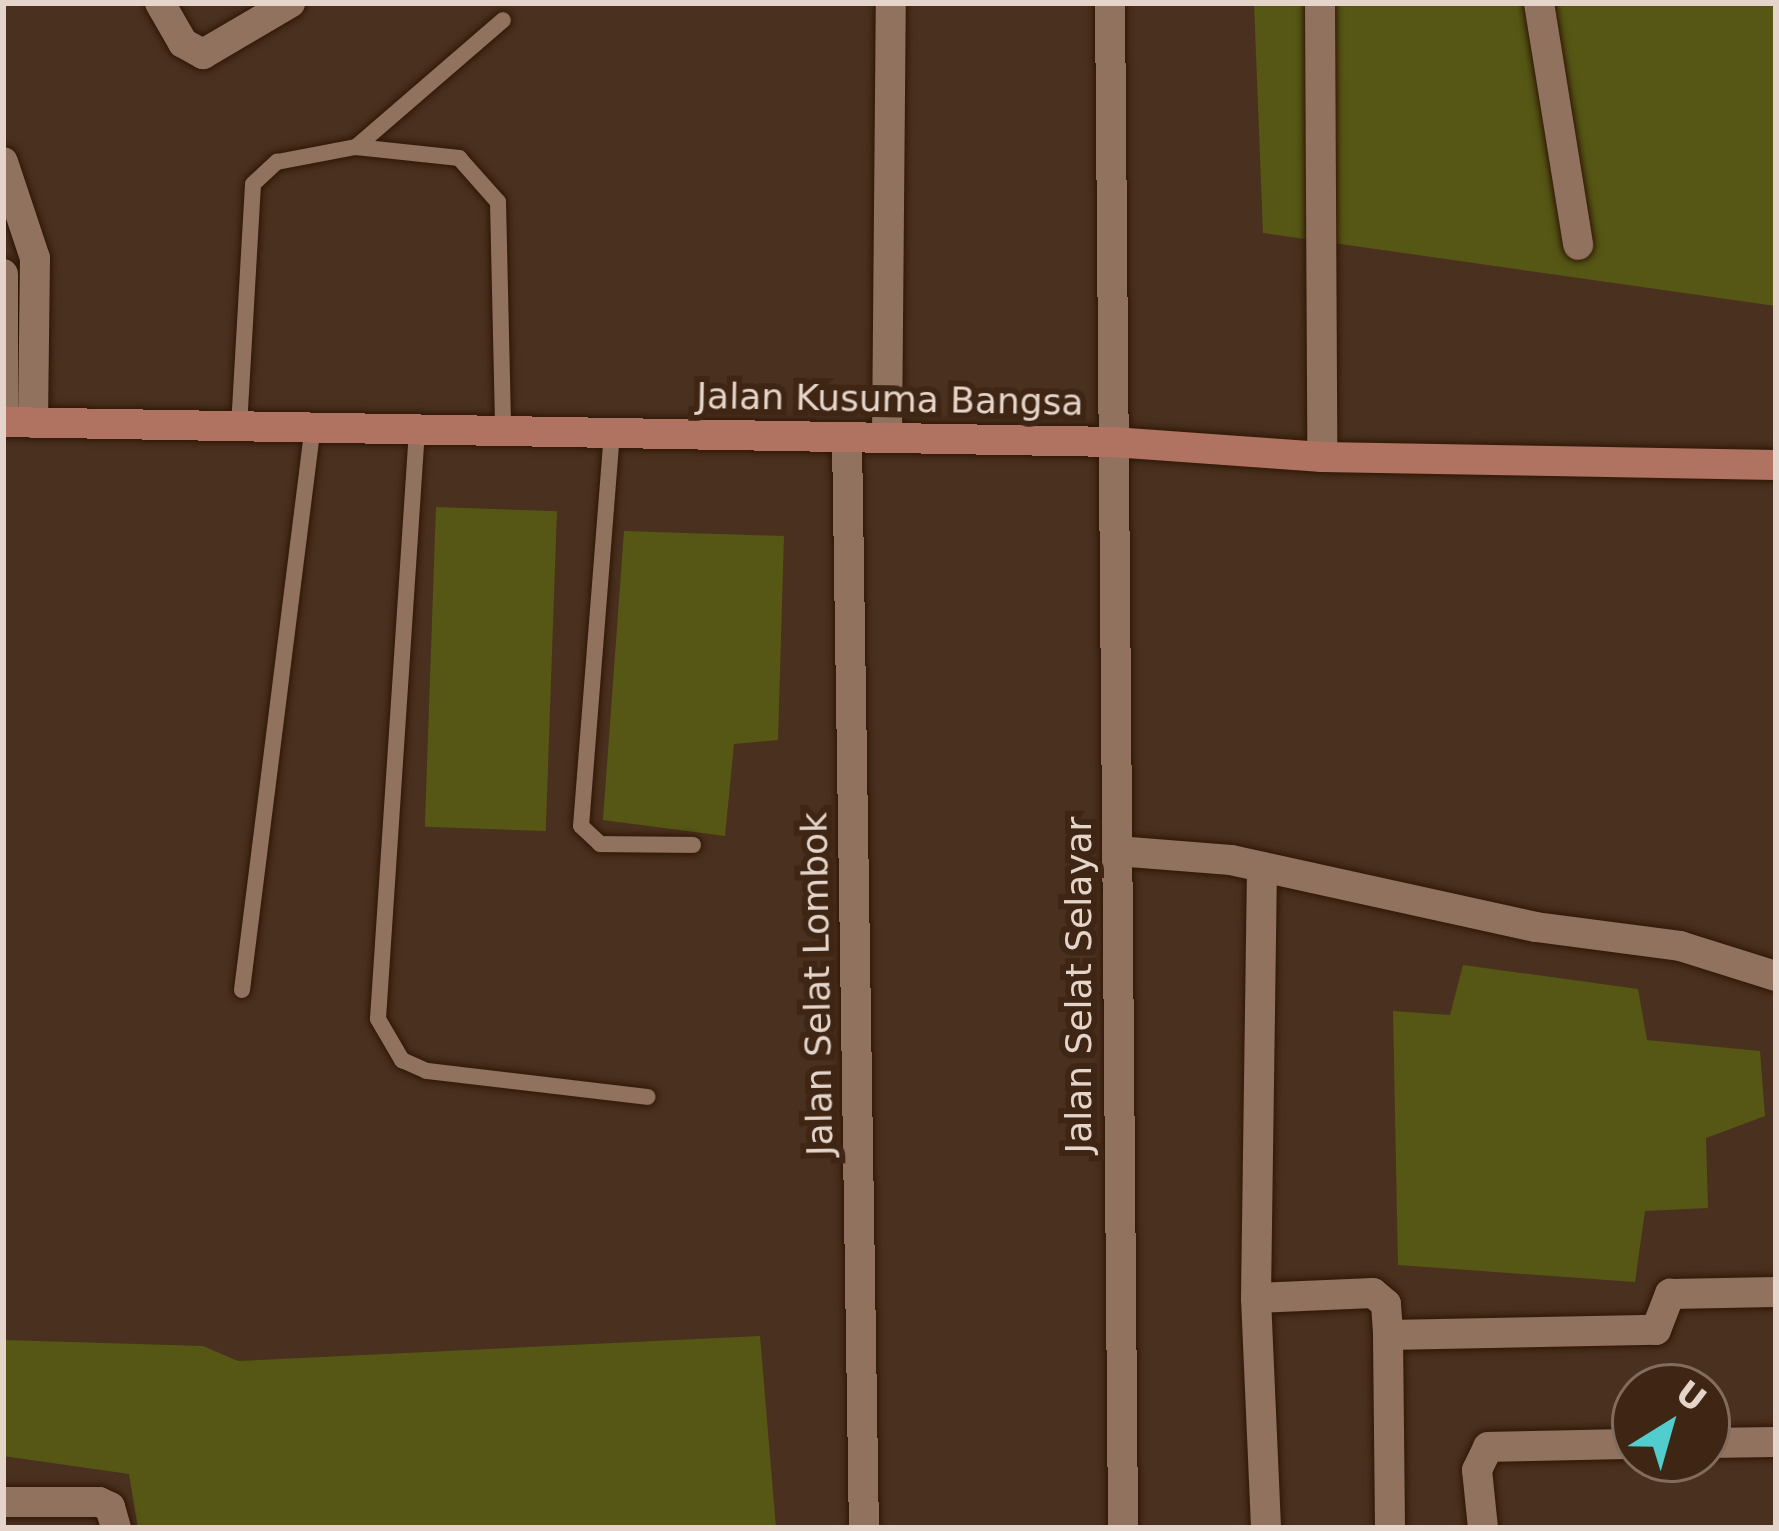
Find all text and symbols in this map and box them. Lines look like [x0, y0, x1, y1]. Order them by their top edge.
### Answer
street label: Jalan Kusuma Bangsa [696, 374, 1084, 424]
street label: Jalan Selat Lombok [792, 812, 842, 1156]
street label: Jalan Selat Selayar [1057, 817, 1101, 1153]
north arrow [1611, 1363, 1731, 1483]
text: U [1669, 1373, 1714, 1420]

